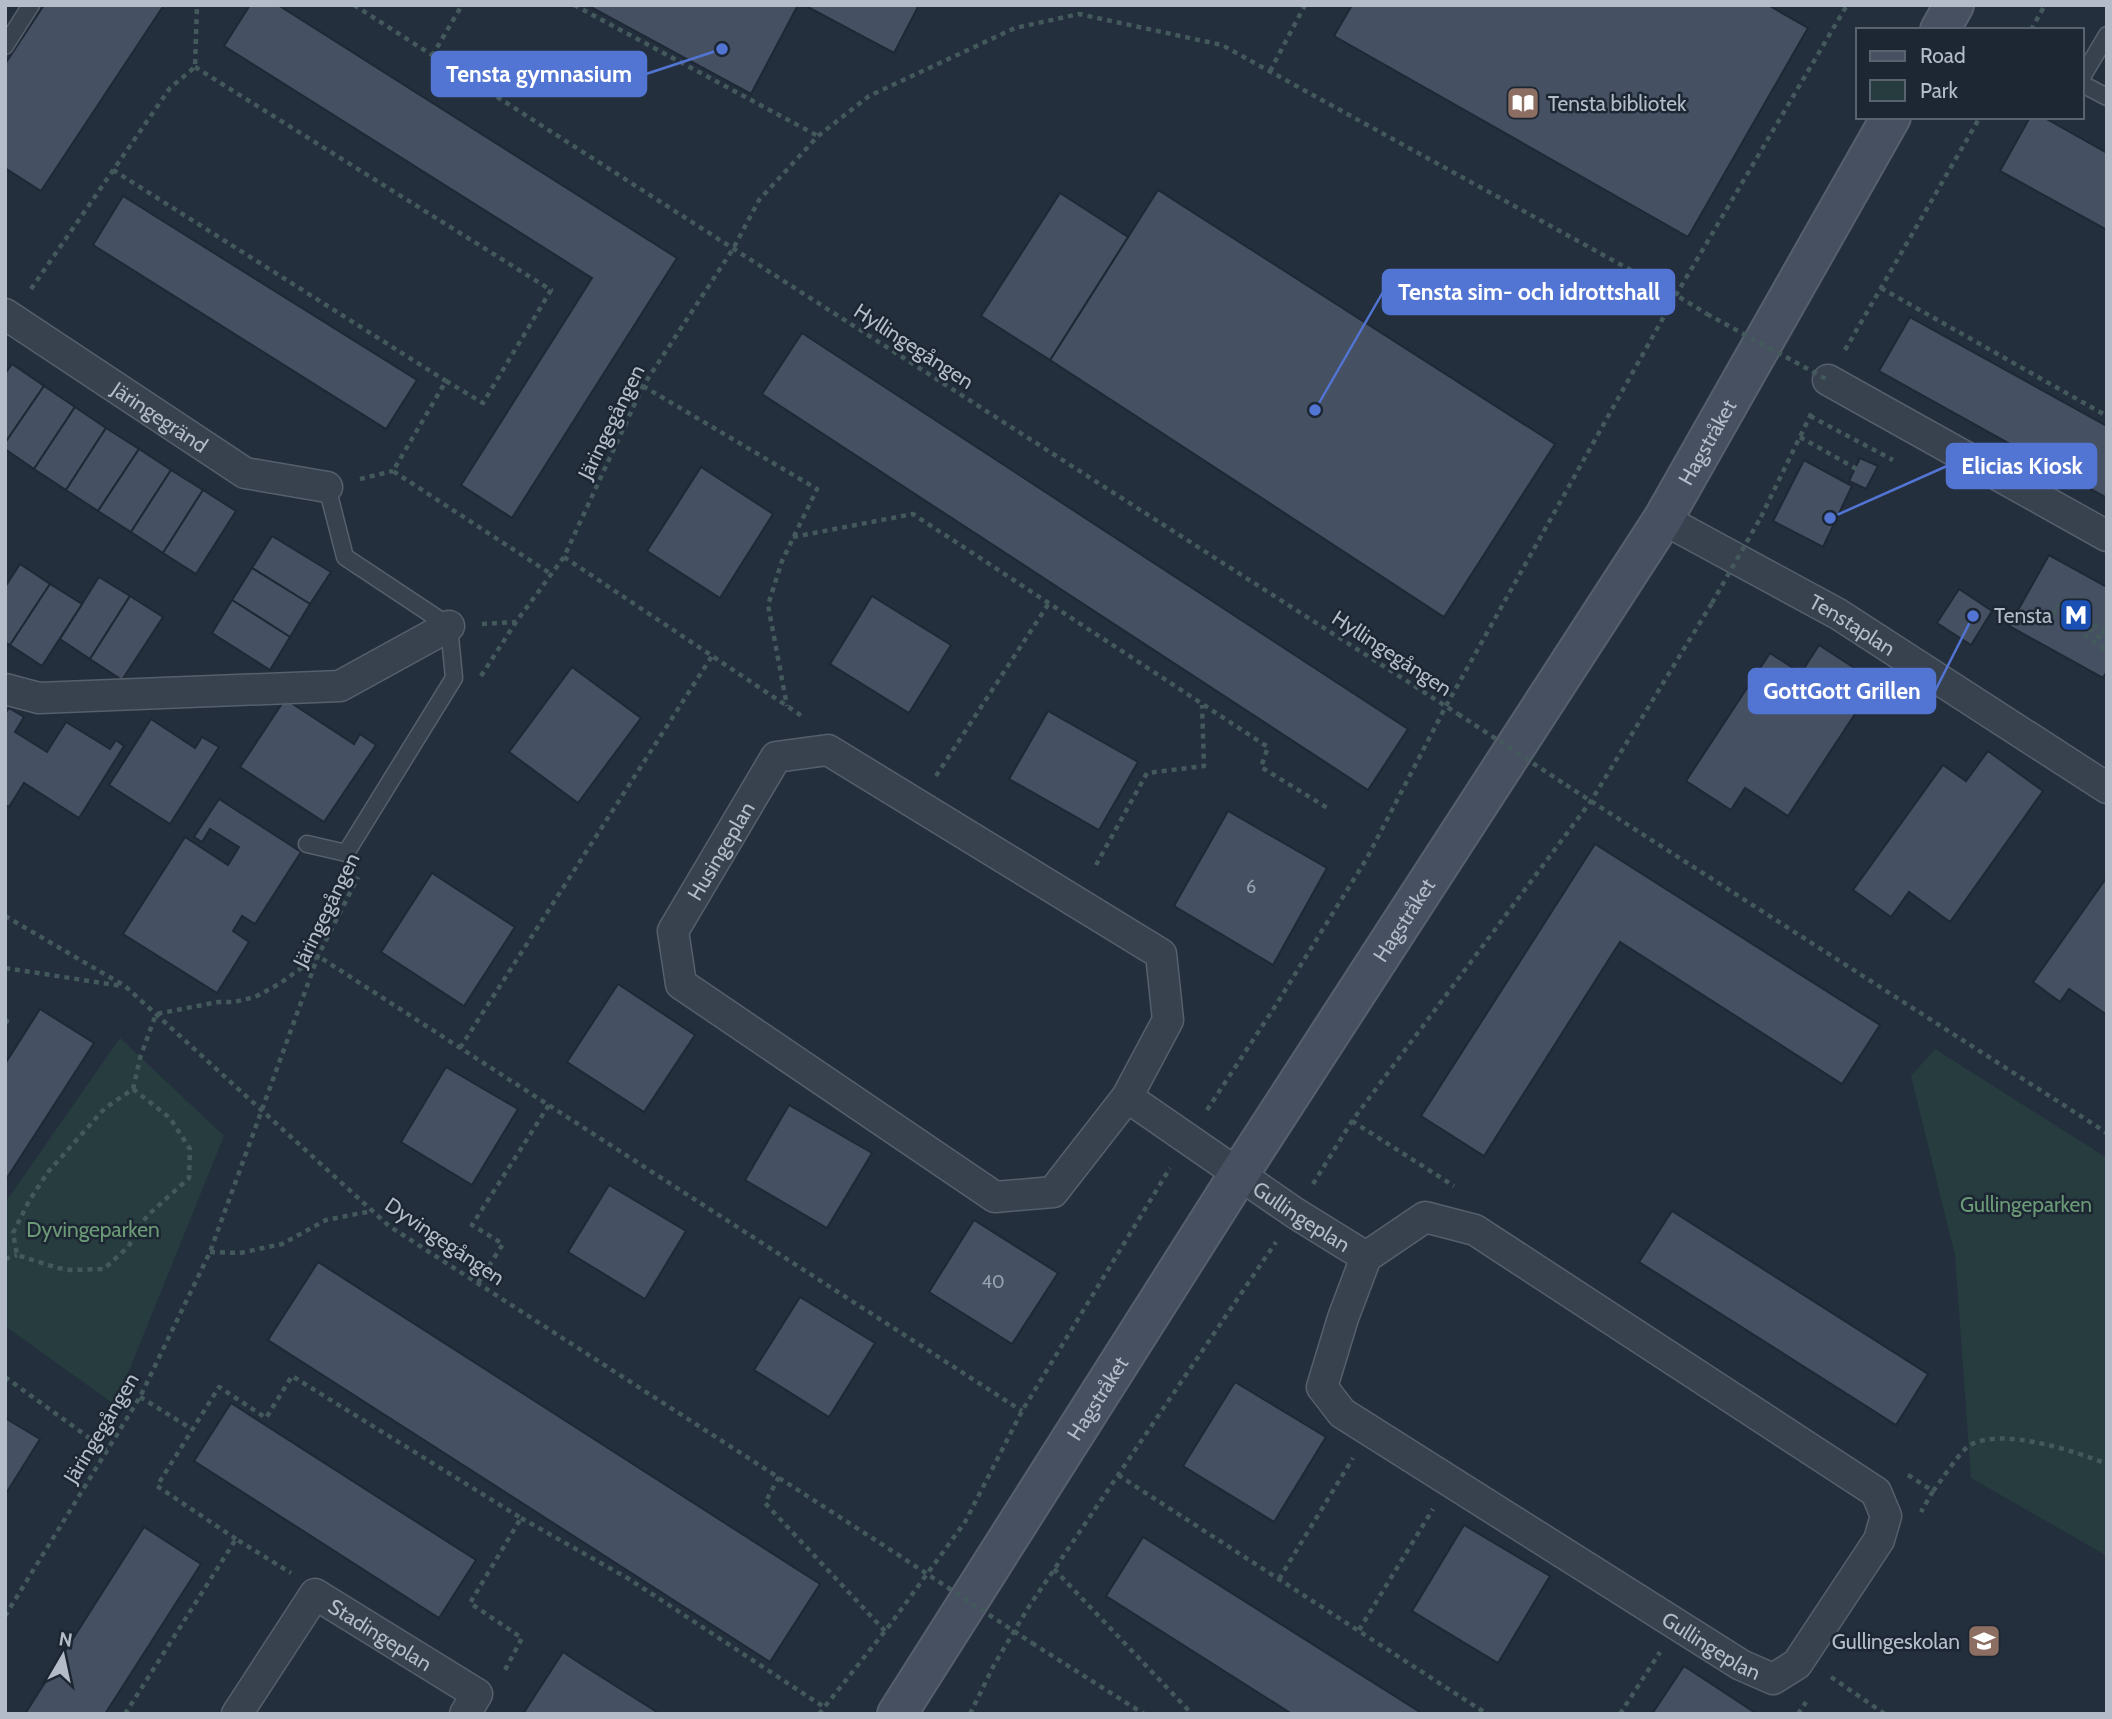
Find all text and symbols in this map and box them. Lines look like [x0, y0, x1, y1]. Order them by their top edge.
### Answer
legend [1856, 28, 2084, 119]
text: Road [1920, 43, 1966, 68]
callout: Tensta gymnasium [432, 52, 646, 96]
text: Tensta gymnasium [446, 60, 632, 88]
text: Park [1920, 78, 1958, 103]
library icon: Tensta bibliotek [1504, 84, 1542, 122]
place label: Tensta bibliotek [1548, 91, 1687, 116]
callout: Tensta sim- och idrottshall [1383, 270, 1674, 314]
text: Tensta sim- och idrottshall [1398, 278, 1660, 306]
street label: Hyllingegången [849, 298, 979, 394]
street label: Järingegången [572, 361, 650, 484]
street label: Järingegränd [107, 375, 213, 457]
street label: Hagstråket [1673, 395, 1741, 489]
callout: Elicias Kiosk [1947, 444, 2096, 488]
text: Elicias Kiosk [1961, 452, 2084, 480]
street label: Tenstaplan [1805, 589, 1900, 660]
metro station icon: Tensta [2057, 596, 2095, 634]
place label: Tensta [1994, 603, 2052, 628]
street label: Hyllingegången [1327, 605, 1457, 701]
callout: GottGott Grillen [1749, 669, 1935, 713]
text: GottGott Grillen [1763, 677, 1921, 705]
street label: Husingeplan [682, 797, 759, 904]
street label: Järingegången [287, 849, 365, 972]
street label: Hagstråket [1367, 873, 1440, 966]
house number: 6 [1246, 876, 1256, 898]
street label: Gullingeplan [1248, 1175, 1355, 1257]
street label: Dyvingegången [380, 1192, 510, 1290]
park label: Gullingeparken [1960, 1192, 2092, 1217]
park label: Dyvingeparken [26, 1217, 160, 1242]
house number: 40 [982, 1271, 1004, 1293]
street label: Hagstråket [1061, 1351, 1133, 1445]
street label: Järingegången [58, 1368, 144, 1489]
street label: Stadingeplan [324, 1593, 437, 1676]
street label: Gullingeplan [1658, 1606, 1765, 1685]
north arrow [28, 1621, 98, 1691]
school or university icon: Gullingeskolan [1965, 1622, 2003, 1660]
text: N [57, 1627, 74, 1652]
place label: Gullingeskolan [1832, 1629, 1960, 1654]

